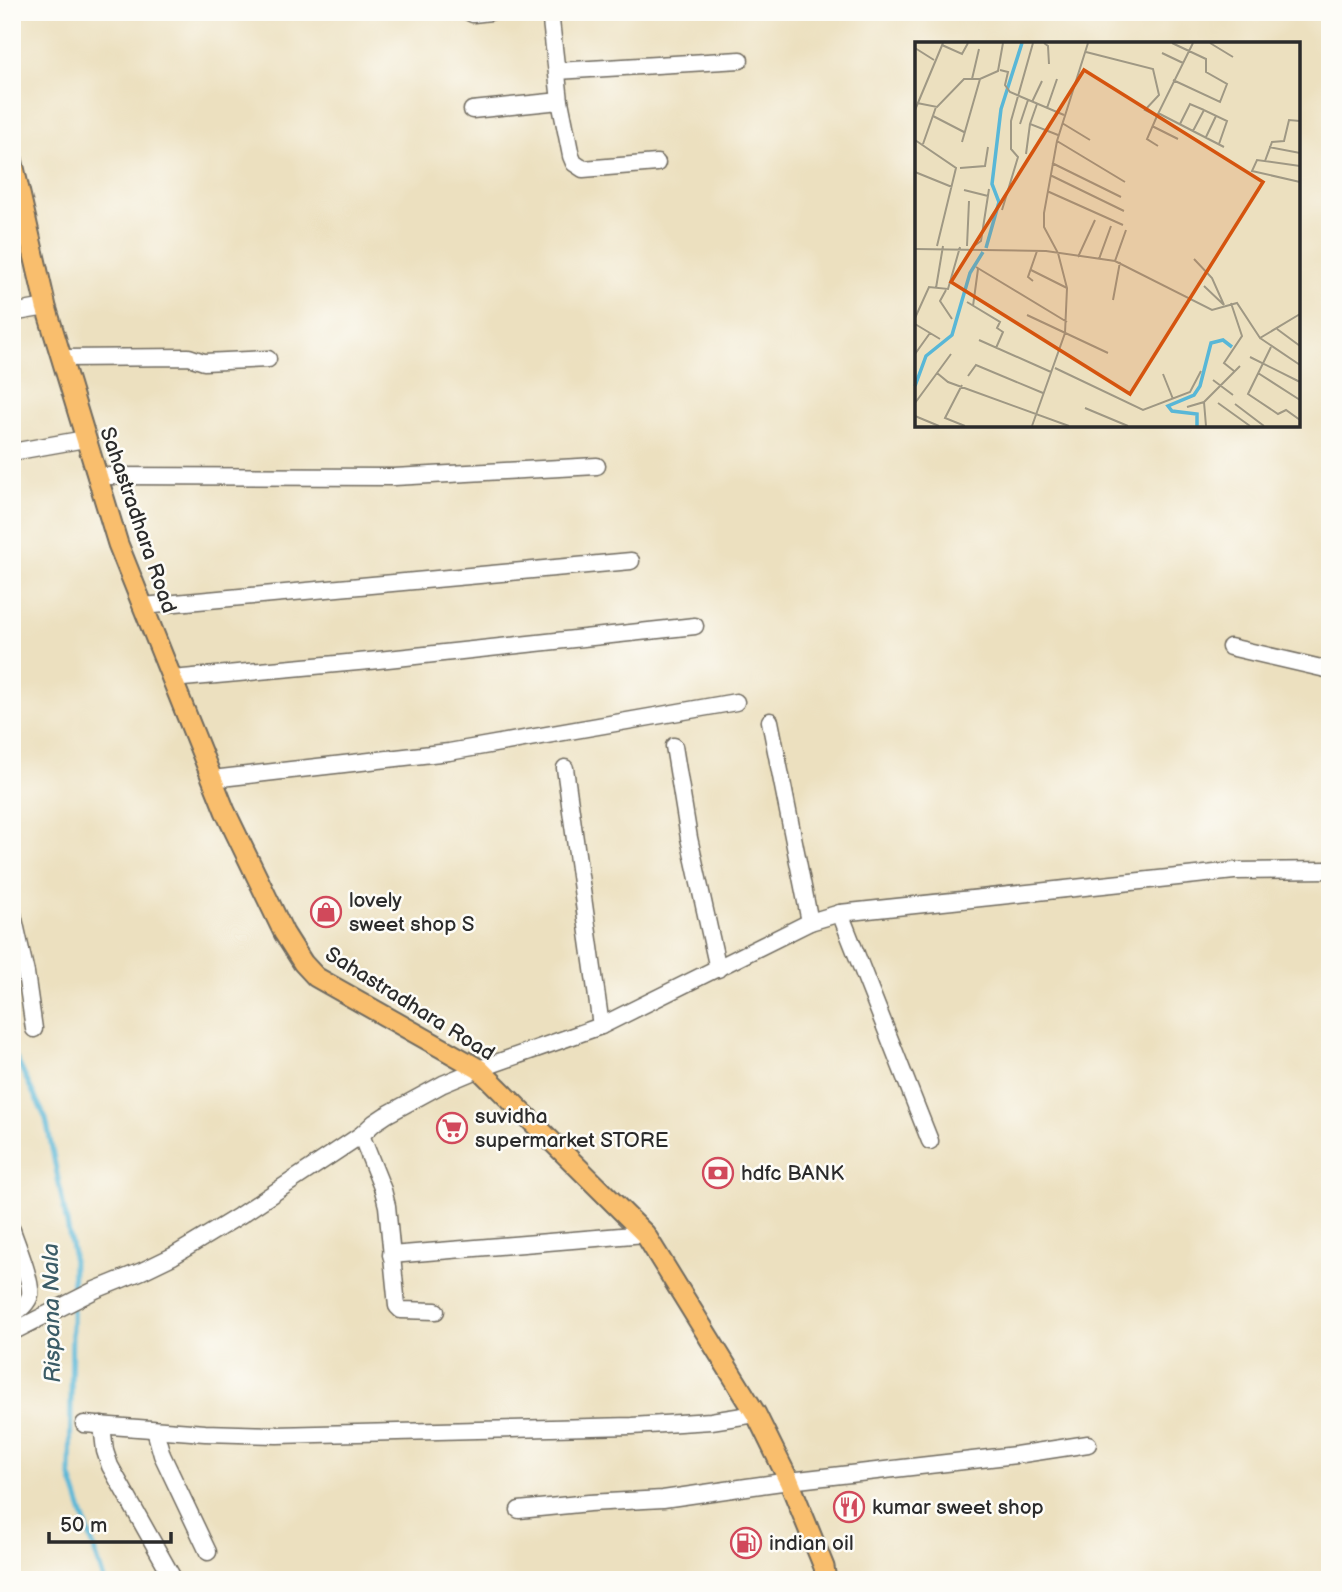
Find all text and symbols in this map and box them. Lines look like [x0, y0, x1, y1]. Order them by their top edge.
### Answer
inset map [915, 42, 1300, 427]
street label: Sahastradhara Road [94, 424, 182, 616]
place label: lovely sweet shop S [349, 888, 474, 937]
shop icon: lovely sweet shop S [309, 895, 343, 929]
street label: Sahastradhara Road [321, 942, 499, 1066]
place label: suvidha supermarket STORE [475, 1104, 669, 1153]
supermarket icon: suvidha supermarket STORE [435, 1111, 469, 1145]
bank icon: hdfc BANK [701, 1156, 735, 1190]
place label: hdfc BANK [741, 1161, 844, 1186]
water label: Rispana Nala [37, 1243, 67, 1383]
restaurant icon: kumar sweet shop [832, 1490, 866, 1524]
place label: kumar sweet shop [872, 1495, 1044, 1520]
scale bar [49, 1501, 172, 1545]
text: 50 m [60, 1513, 107, 1538]
fuel station icon: indian oil [729, 1526, 763, 1560]
place label: indian oil [769, 1531, 854, 1556]

